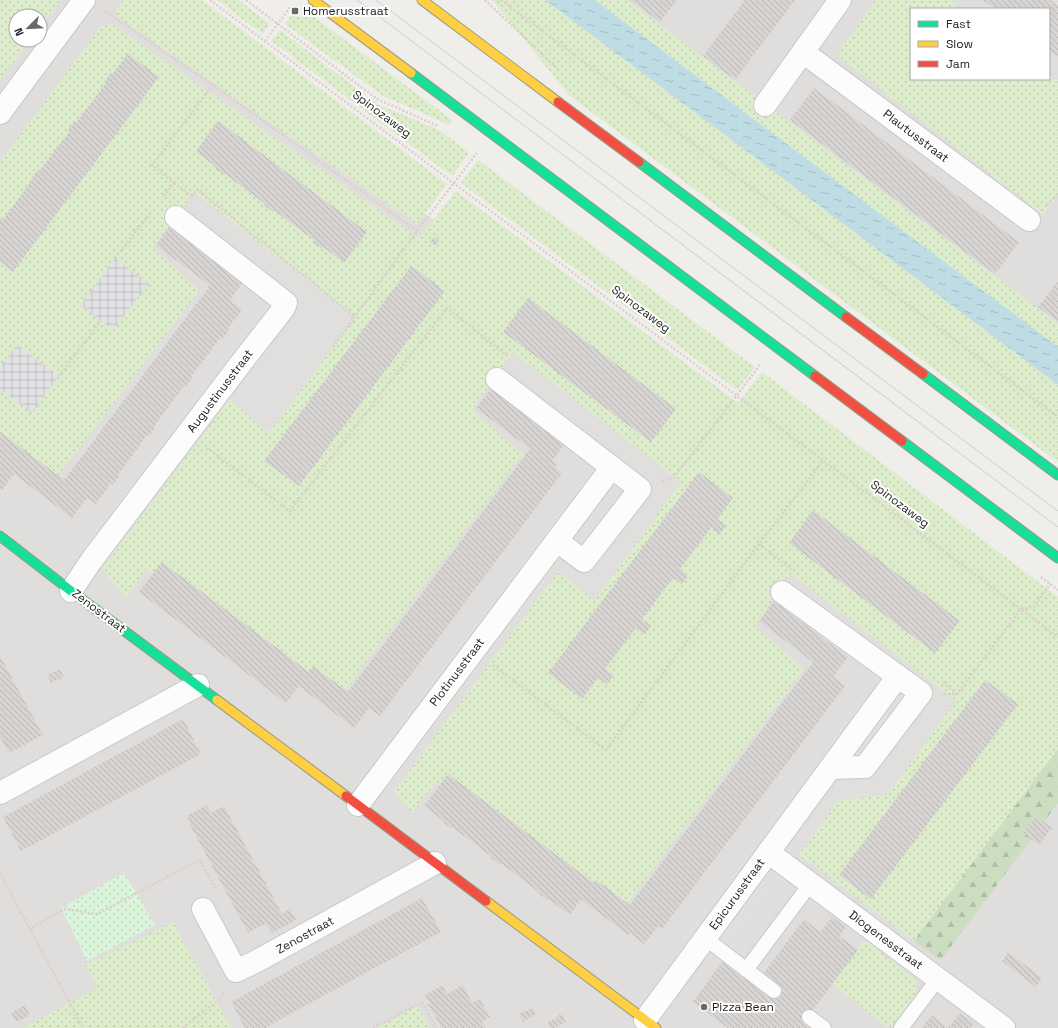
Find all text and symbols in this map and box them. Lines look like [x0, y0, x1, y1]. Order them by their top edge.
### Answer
place label: Homerusstraat [303, 3, 389, 19]
marker: Homerusstraat [290, 6, 300, 16]
north arrow [8, 8, 48, 48]
legend [910, 8, 1050, 80]
text: Fast [946, 16, 971, 32]
text: N [11, 26, 27, 38]
text: Slow [946, 36, 973, 52]
text: Jam [946, 56, 970, 72]
street label: Spinozaweg [349, 87, 415, 141]
street label: Plautusstraat [880, 106, 952, 166]
street label: Spinozaweg [608, 282, 674, 336]
street label: Augustinusstraat [183, 346, 257, 436]
street label: Spinozaweg [867, 477, 933, 531]
street label: Zenostraat [69, 585, 129, 637]
street label: Plotinusstraat [426, 635, 488, 709]
street label: Epicurusstraat [706, 855, 768, 933]
street label: Diogenesstraat [846, 907, 926, 973]
street label: Zenostraat [273, 913, 337, 957]
place label: Pizza Bean [712, 999, 774, 1015]
marker: Pizza Bean [699, 1002, 709, 1012]

